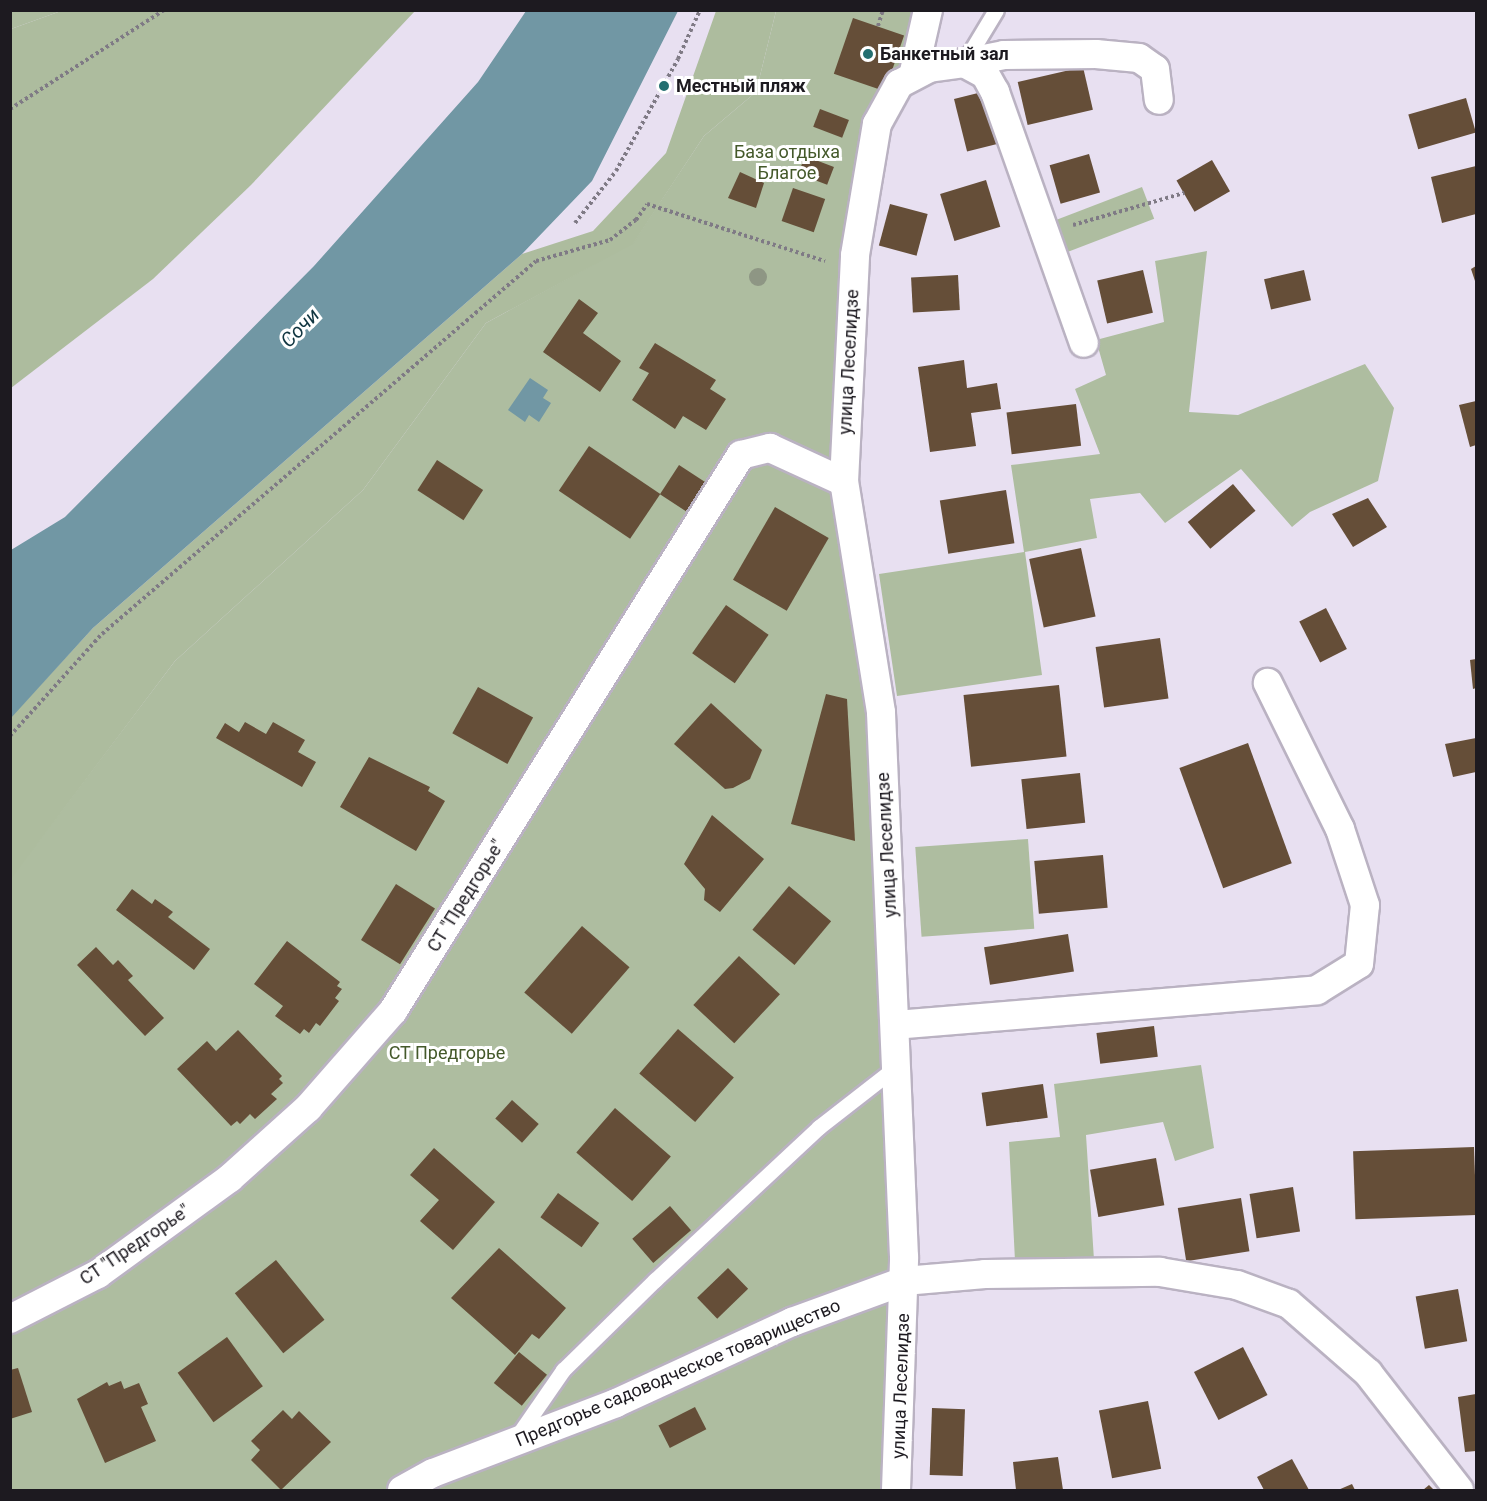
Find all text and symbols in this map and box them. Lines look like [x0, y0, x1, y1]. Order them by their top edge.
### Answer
place label: Банкетный зал [880, 43, 1009, 65]
marker: Банкетный зал [861, 47, 875, 61]
place label: Местный пляж [676, 75, 806, 97]
marker: Местный пляж [657, 79, 671, 93]
park label: База отдыха Благое [734, 142, 840, 184]
street label: улица Леселидзе [834, 289, 864, 435]
water label: Сочи [276, 303, 324, 353]
street label: улица Леселидзе [872, 772, 902, 918]
street label: СТ "Предгорье" [423, 836, 509, 956]
park label: СТ Предгорье [388, 1042, 506, 1064]
street label: СТ "Предгорье" [76, 1200, 194, 1290]
street label: Предгорье садоводческое товарищество [512, 1295, 844, 1451]
street label: улица Леселидзе [888, 1313, 914, 1459]

